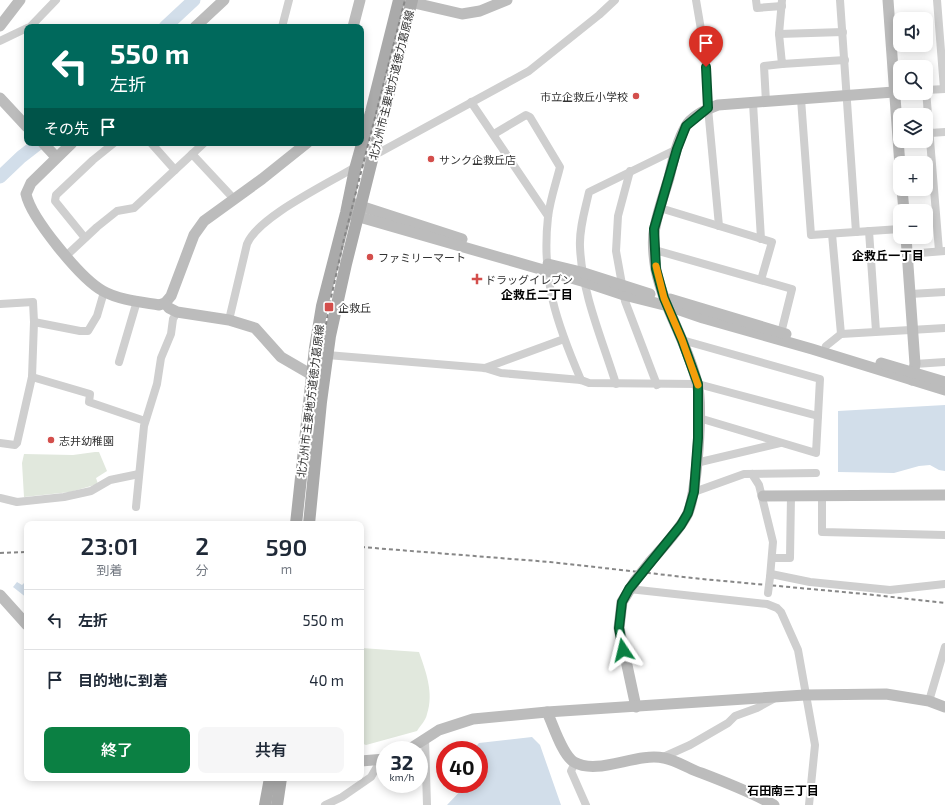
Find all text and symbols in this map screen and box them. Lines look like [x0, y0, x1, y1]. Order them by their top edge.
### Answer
street label: 北九州市主要地方道徳力葛原線 [366, 9, 416, 161]
map controls [893, 12, 933, 244]
button: sound [893, 12, 933, 52]
pin [689, 26, 723, 67]
icon: arrive [695, 32, 717, 54]
text: 550 m [110, 36, 189, 70]
icon: left [44, 40, 96, 92]
button: search [893, 60, 933, 100]
text: 左折 [110, 73, 146, 95]
place label: 市立企救丘小学校 [540, 90, 628, 103]
marker: 市立企救丘小学校 [631, 91, 641, 101]
button: layers [893, 108, 933, 148]
icon: arrive [97, 116, 119, 138]
text: その先 [44, 119, 89, 137]
place label: サンク企救丘店 [439, 153, 516, 166]
marker: サンク企救丘店 [426, 154, 436, 164]
button: + [893, 156, 933, 196]
button: − [893, 204, 933, 244]
district label: 企救丘一丁目 [852, 248, 924, 262]
place label: ファミリーマート [378, 251, 466, 264]
marker: ファミリーマート [365, 252, 375, 262]
place label: ドラッグイレブン [485, 273, 573, 286]
marker: ドラッグイレブン [472, 274, 482, 284]
district label: 企救丘二丁目 [501, 287, 573, 301]
marker: 企救丘 [323, 301, 335, 313]
place label: 企救丘 [338, 301, 371, 314]
street label: 北九州市主要地方道徳力葛原線 [294, 324, 326, 478]
place label: 志井幼稚園 [59, 434, 114, 447]
marker: 志井幼稚園 [46, 435, 56, 445]
text: 23:01 [81, 531, 139, 560]
text: 2 [195, 531, 209, 560]
text: 590 [266, 532, 307, 561]
text: m [281, 561, 292, 577]
text: 到着 [97, 562, 123, 578]
text: 分 [196, 562, 209, 578]
icon: left [44, 609, 66, 631]
text: 左折 [78, 611, 108, 629]
text: 550 m [302, 611, 344, 629]
position arrow [602, 629, 644, 671]
icon: arrive [44, 669, 66, 691]
text: 目的地に到着 [78, 671, 168, 689]
text: 40 m [309, 671, 344, 689]
button: 終了 [44, 727, 190, 773]
button: 共有 [198, 727, 344, 773]
speed limit sign: 40 [436, 741, 488, 793]
text: 32 [391, 750, 413, 774]
text: km/h [390, 771, 414, 783]
district label: 石田南三丁目 [747, 783, 819, 797]

